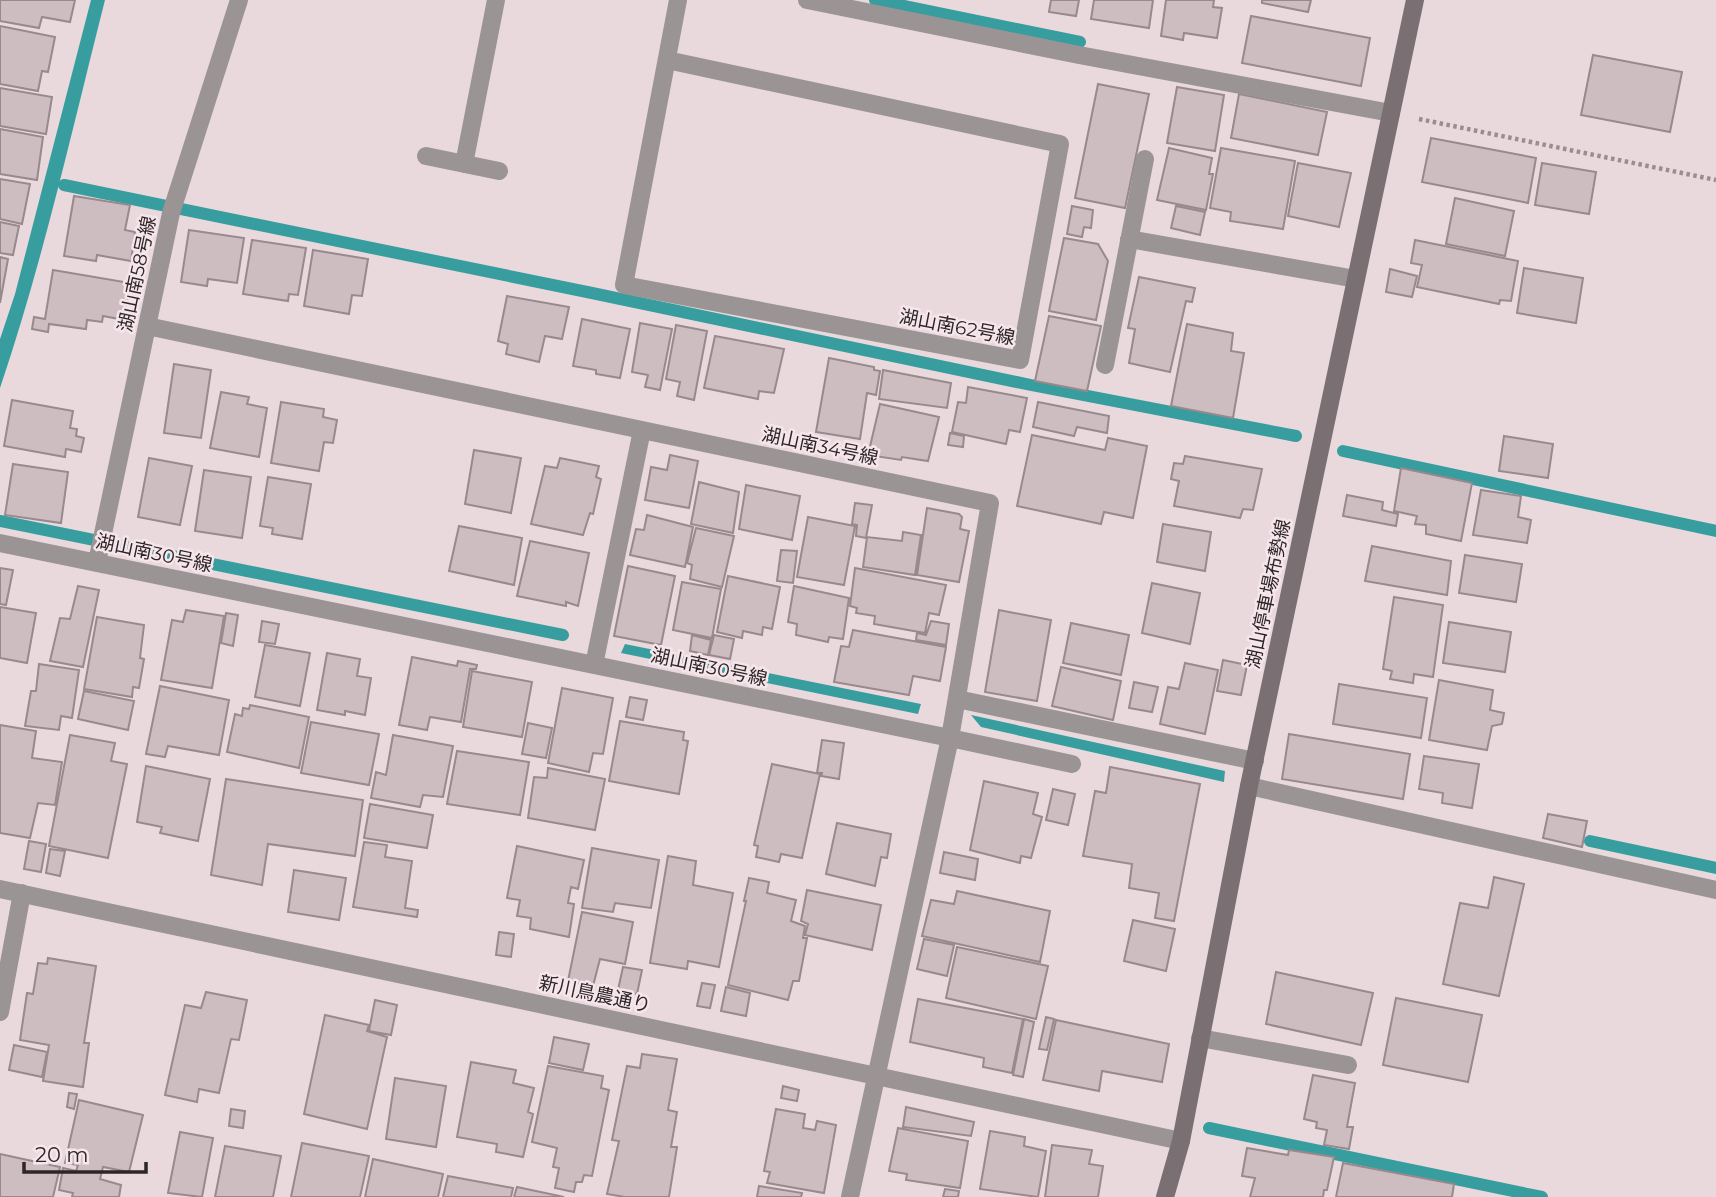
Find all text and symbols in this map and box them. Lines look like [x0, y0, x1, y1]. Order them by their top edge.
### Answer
street label: 湖山南58号線 [113, 214, 161, 334]
street label: 湖山南62号線 [897, 305, 1017, 349]
street label: 湖山南34号線 [760, 422, 880, 470]
street label: 湖山停車場布勢線 [1241, 517, 1295, 671]
street label: 湖山南30号線 [94, 529, 214, 577]
street label: 湖山南30号線 [649, 643, 769, 691]
street label: 新川鳥農通り [537, 971, 653, 1017]
scale bar [24, 1130, 147, 1174]
text: 20 m [35, 1142, 89, 1167]

